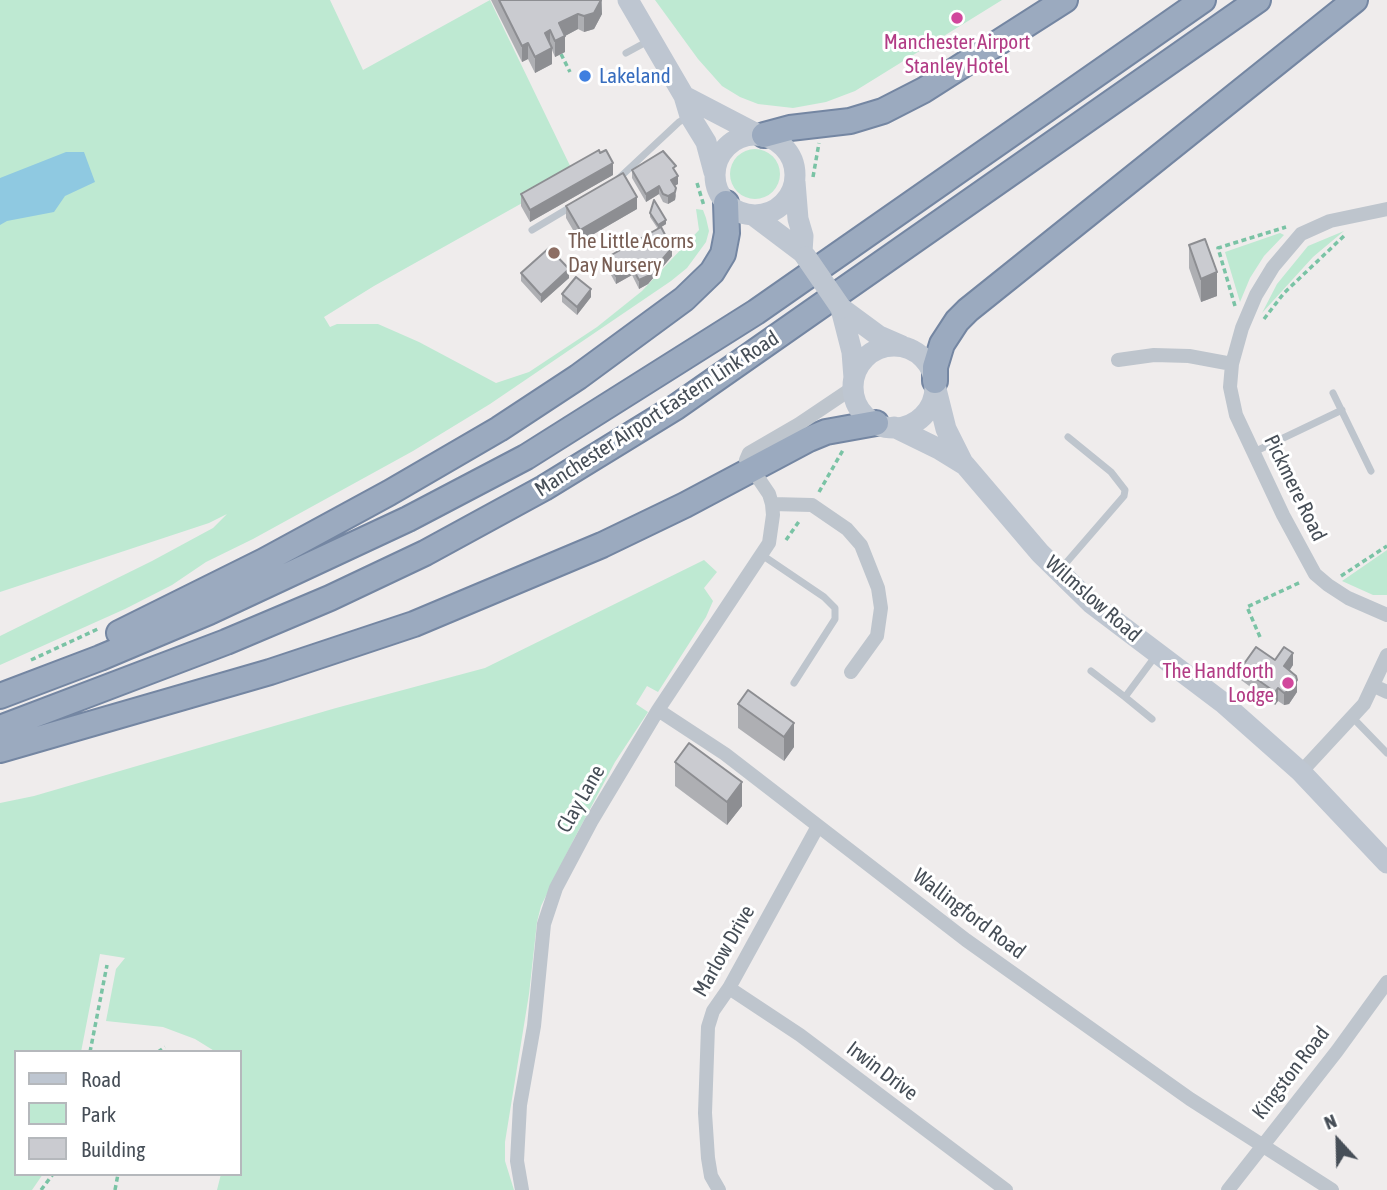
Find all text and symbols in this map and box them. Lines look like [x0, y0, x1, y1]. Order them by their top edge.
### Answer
marker: Manchester Airport Stanley Hotel [949, 10, 965, 26]
place label: Manchester Airport Stanley Hotel [884, 29, 1030, 79]
place label: Lakeland [599, 63, 671, 89]
marker: Lakeland [577, 68, 593, 84]
place label: The Little Acorns Day Nursery [568, 228, 694, 278]
marker: The Little Acorns Day Nursery [546, 245, 562, 261]
street label: Manchester Airport Eastern Link Road [530, 326, 784, 502]
street label: Pickmere Road [1258, 431, 1332, 545]
street label: Wilmslow Road [1040, 551, 1146, 647]
place label: The Handforth Lodge [1163, 658, 1274, 708]
marker: The Handforth Lodge [1280, 675, 1296, 691]
street label: Clay Lane [552, 761, 610, 837]
street label: Wallingford Road [908, 864, 1030, 964]
street label: Marlow Drive [688, 901, 760, 1001]
street label: Kingston Road [1247, 1022, 1335, 1124]
street label: Irwin Drive [841, 1036, 923, 1106]
legend [14, 1050, 242, 1176]
text: Road [81, 1067, 121, 1091]
text: Park [81, 1102, 116, 1126]
north arrow [1303, 1106, 1373, 1176]
text: N [1321, 1109, 1339, 1134]
text: Building [81, 1137, 145, 1161]

